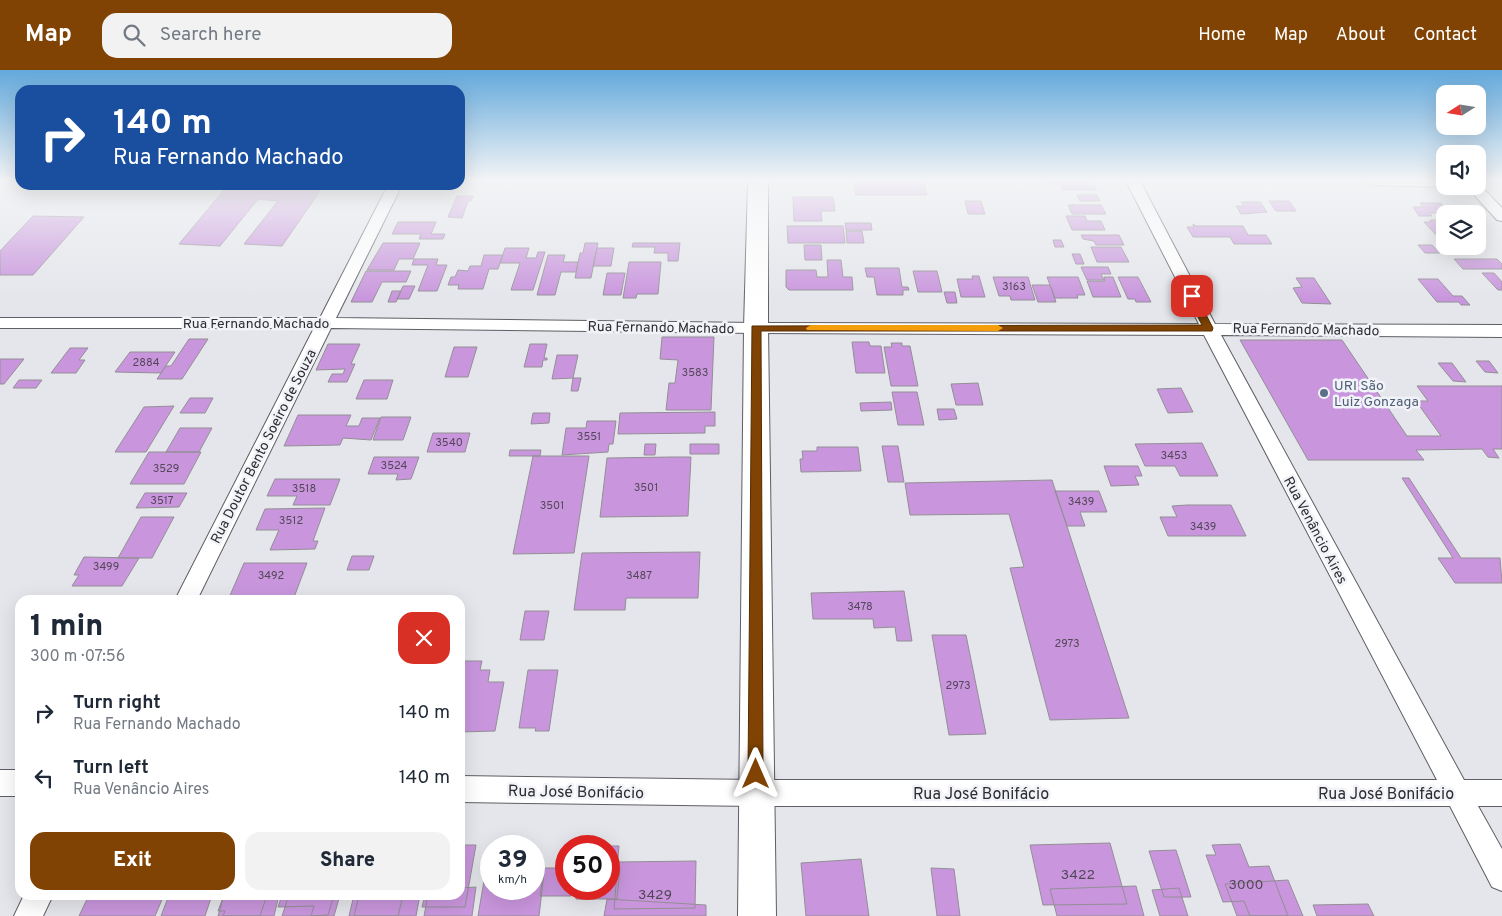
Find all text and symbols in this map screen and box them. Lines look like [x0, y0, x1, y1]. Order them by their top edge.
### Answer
search box [102, 13, 452, 58]
text: Map [25, 20, 72, 50]
icon: search [120, 21, 148, 49]
text: Search here [160, 23, 261, 47]
text: Home [1198, 24, 1246, 47]
text: Map [1274, 24, 1308, 47]
text: About [1336, 24, 1385, 47]
text: Contact [1413, 24, 1477, 47]
north arrow [1436, 85, 1486, 135]
map controls [1436, 85, 1486, 255]
text: 140 m [113, 102, 212, 146]
icon: right [30, 105, 95, 170]
text: Rua Fernando Machado [113, 145, 344, 172]
button: sound [1436, 145, 1486, 195]
button: layers [1436, 205, 1486, 255]
pin [1171, 275, 1213, 317]
house number: 3163 [1002, 280, 1026, 294]
icon: arrive [1178, 282, 1206, 310]
street label: Rua Fernando Machado [183, 316, 330, 333]
street label: Rua Fernando Machado [587, 319, 735, 338]
street label: Rua Fernando Machado [1232, 321, 1380, 340]
street label: Rua Doutor Bento Soeiro de Souza [208, 347, 321, 547]
house number: 2884 [132, 356, 160, 370]
house number: 3583 [682, 366, 708, 380]
place label: URI São Luiz Gonzaga [1334, 378, 1419, 411]
marker: URI São Luiz Gonzaga [1318, 387, 1330, 399]
house number: 3551 [577, 430, 601, 444]
house number: 3540 [435, 436, 463, 450]
house number: 3453 [1161, 449, 1187, 463]
house number: 3524 [381, 459, 408, 473]
house number: 3529 [153, 462, 179, 476]
street label: Rua Venâncio Aires [1279, 474, 1350, 587]
house number: 3501 [634, 481, 658, 495]
house number: 3518 [292, 482, 316, 496]
house number: 3517 [150, 494, 174, 508]
house number: 3439 [1068, 495, 1094, 509]
house number: 3501 [540, 499, 564, 513]
house number: 3512 [279, 514, 303, 528]
house number: 3439 [1190, 520, 1216, 534]
house number: 3499 [93, 560, 119, 574]
house number: 3492 [258, 569, 284, 583]
house number: 3487 [626, 569, 652, 583]
house number: 3478 [847, 600, 873, 614]
text: 1 min [30, 609, 103, 646]
button: close [398, 612, 450, 664]
house number: 2973 [1054, 637, 1080, 651]
text: 300 m · 07:56 [30, 647, 125, 667]
house number: 2973 [945, 679, 971, 693]
text: Turn right [73, 691, 161, 715]
icon: right [30, 699, 58, 727]
text: 140 m [399, 701, 450, 725]
text: Rua Fernando Machado [73, 715, 241, 735]
position arrow [729, 747, 781, 799]
text: Turn left [73, 756, 149, 780]
icon: left [30, 764, 58, 792]
text: 140 m [399, 766, 450, 790]
text: Rua Venâncio Aires [73, 780, 209, 800]
street label: Rua José Bonifácio [508, 782, 644, 804]
street label: Rua José Bonifácio [913, 785, 1049, 805]
street label: Rua José Bonifácio [1318, 785, 1454, 805]
button: Exit [30, 832, 235, 890]
button: Share [245, 832, 450, 890]
speed limit sign: 50 [555, 835, 620, 900]
text: 39 [497, 845, 528, 877]
house number: 3422 [1061, 867, 1095, 884]
text: km/h [498, 872, 527, 888]
house number: 3000 [1228, 877, 1264, 894]
house number: 3429 [638, 887, 672, 904]

